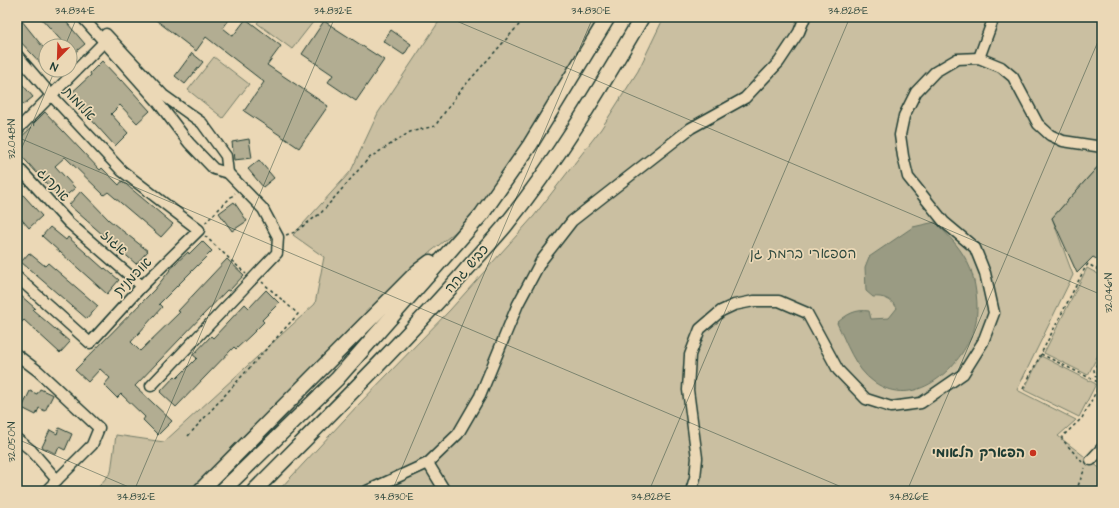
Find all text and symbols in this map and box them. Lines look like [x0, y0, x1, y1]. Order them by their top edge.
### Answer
text: 34.834°E [55, 4, 95, 18]
text: 34.832°E [314, 4, 352, 18]
text: 34.830°E [571, 4, 611, 18]
text: 34.828°E [828, 4, 868, 18]
north arrow [38, 38, 78, 78]
text: N [48, 58, 60, 75]
street label: אלומות [57, 82, 100, 126]
text: 32.048°N [5, 119, 19, 159]
street label: אתרוג [32, 164, 74, 206]
street label: אגוז [96, 226, 132, 260]
street label: כביש גהה [440, 240, 494, 298]
park label: הספארי ברמת גן [750, 244, 856, 264]
street label: אוכמנית [109, 253, 157, 301]
text: 32.046°N [1102, 273, 1116, 313]
text: 32.050°N [5, 422, 19, 462]
place label: הפארק הלאומי [932, 443, 1025, 463]
marker: הפארק הלאומי [1028, 448, 1038, 458]
text: 34.832°E [117, 490, 155, 504]
text: 34.830°E [374, 490, 414, 504]
text: 34.828°E [631, 490, 671, 504]
text: 34.826°E [889, 490, 929, 504]

